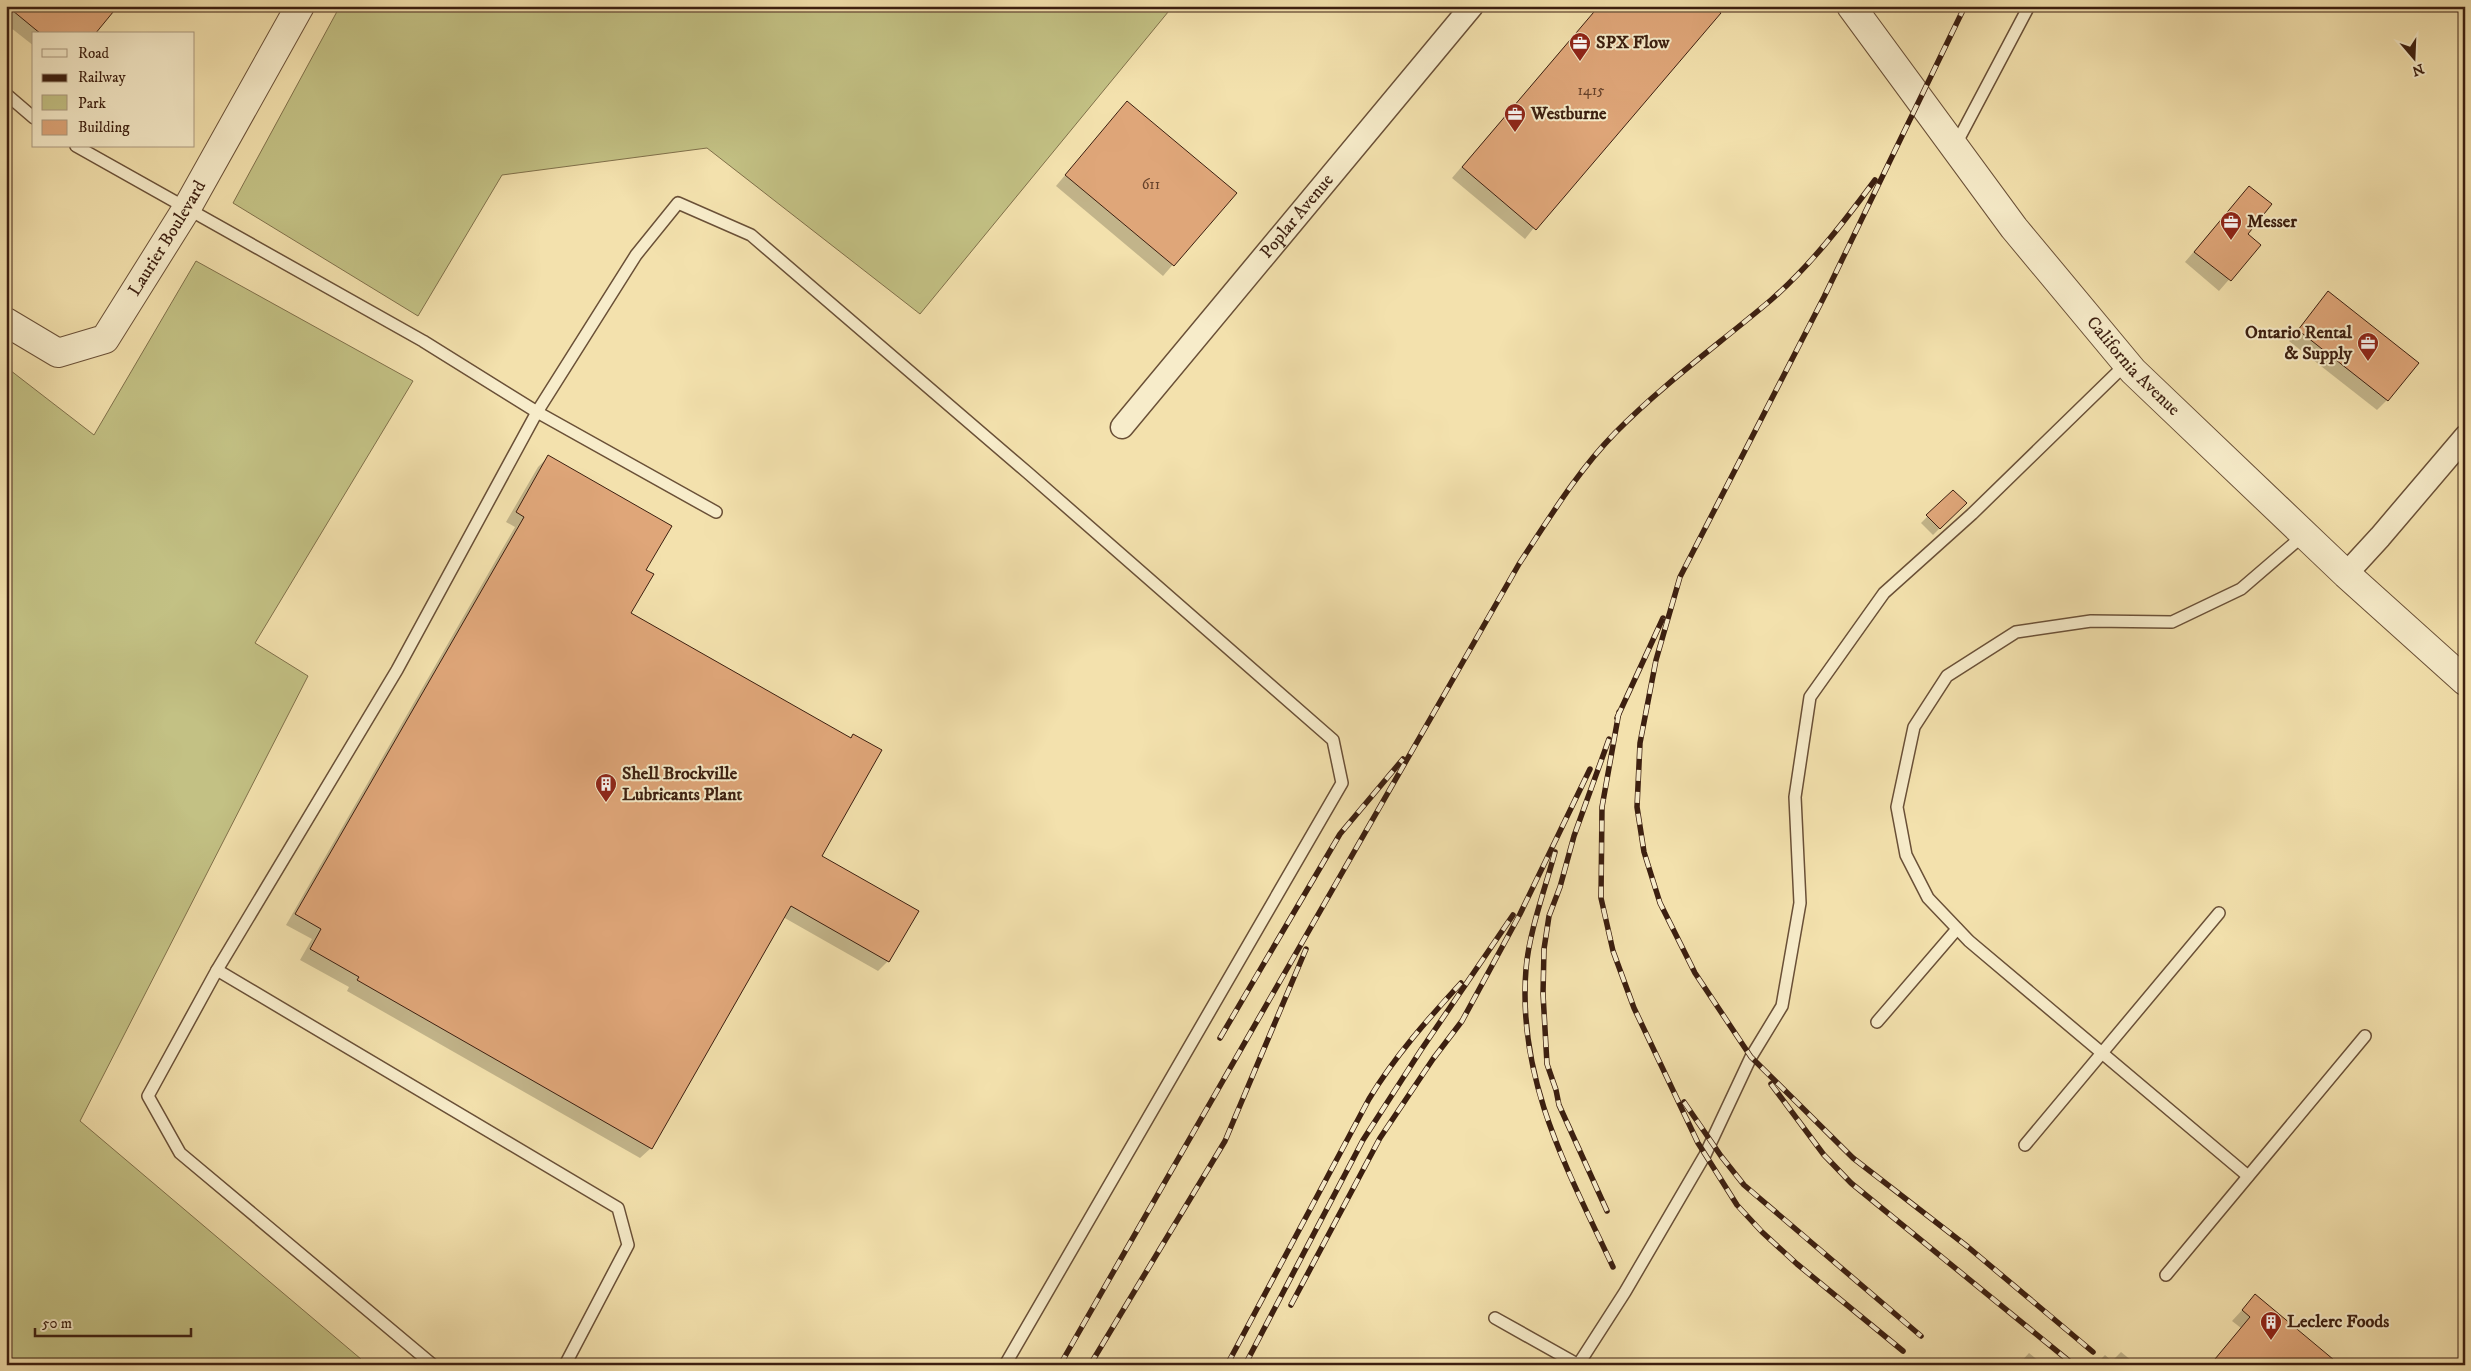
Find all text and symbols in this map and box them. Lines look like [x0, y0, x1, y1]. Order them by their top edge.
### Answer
office icon: SPX Flow [1568, 31, 1592, 62]
legend [32, 32, 195, 148]
place label: SPX Flow [1596, 32, 1670, 54]
north arrow [2388, 32, 2438, 82]
text: Road [78, 44, 110, 63]
text: N [2409, 59, 2426, 80]
text: Railway [78, 68, 126, 87]
house number: 1415 [1577, 81, 1605, 100]
text: Park [78, 94, 107, 113]
office icon: Westburne [1503, 102, 1527, 133]
place label: Westburne [1530, 103, 1607, 125]
text: Building [78, 118, 130, 137]
street label: Poplar Avenue [1256, 170, 1339, 263]
house number: 611 [1142, 175, 1160, 194]
street label: Laurier Boulevard [124, 177, 211, 300]
office icon: Messer [2219, 210, 2243, 241]
place label: Messer [2247, 211, 2297, 233]
street label: California Avenue [2081, 312, 2185, 421]
place label: Ontario Rental & Supply [2245, 322, 2353, 365]
office icon: Ontario Rental & Supply [2356, 331, 2380, 362]
place label: Shell Brockville Lubricants Plant [622, 763, 742, 806]
building icon: Shell Brockville Lubricants Plant [594, 772, 618, 803]
scale bar [35, 1306, 191, 1338]
building icon: Leclerc Foods [2259, 1310, 2283, 1341]
place label: Leclerc Foods [2287, 1311, 2389, 1333]
text: 50 m [42, 1314, 72, 1333]

